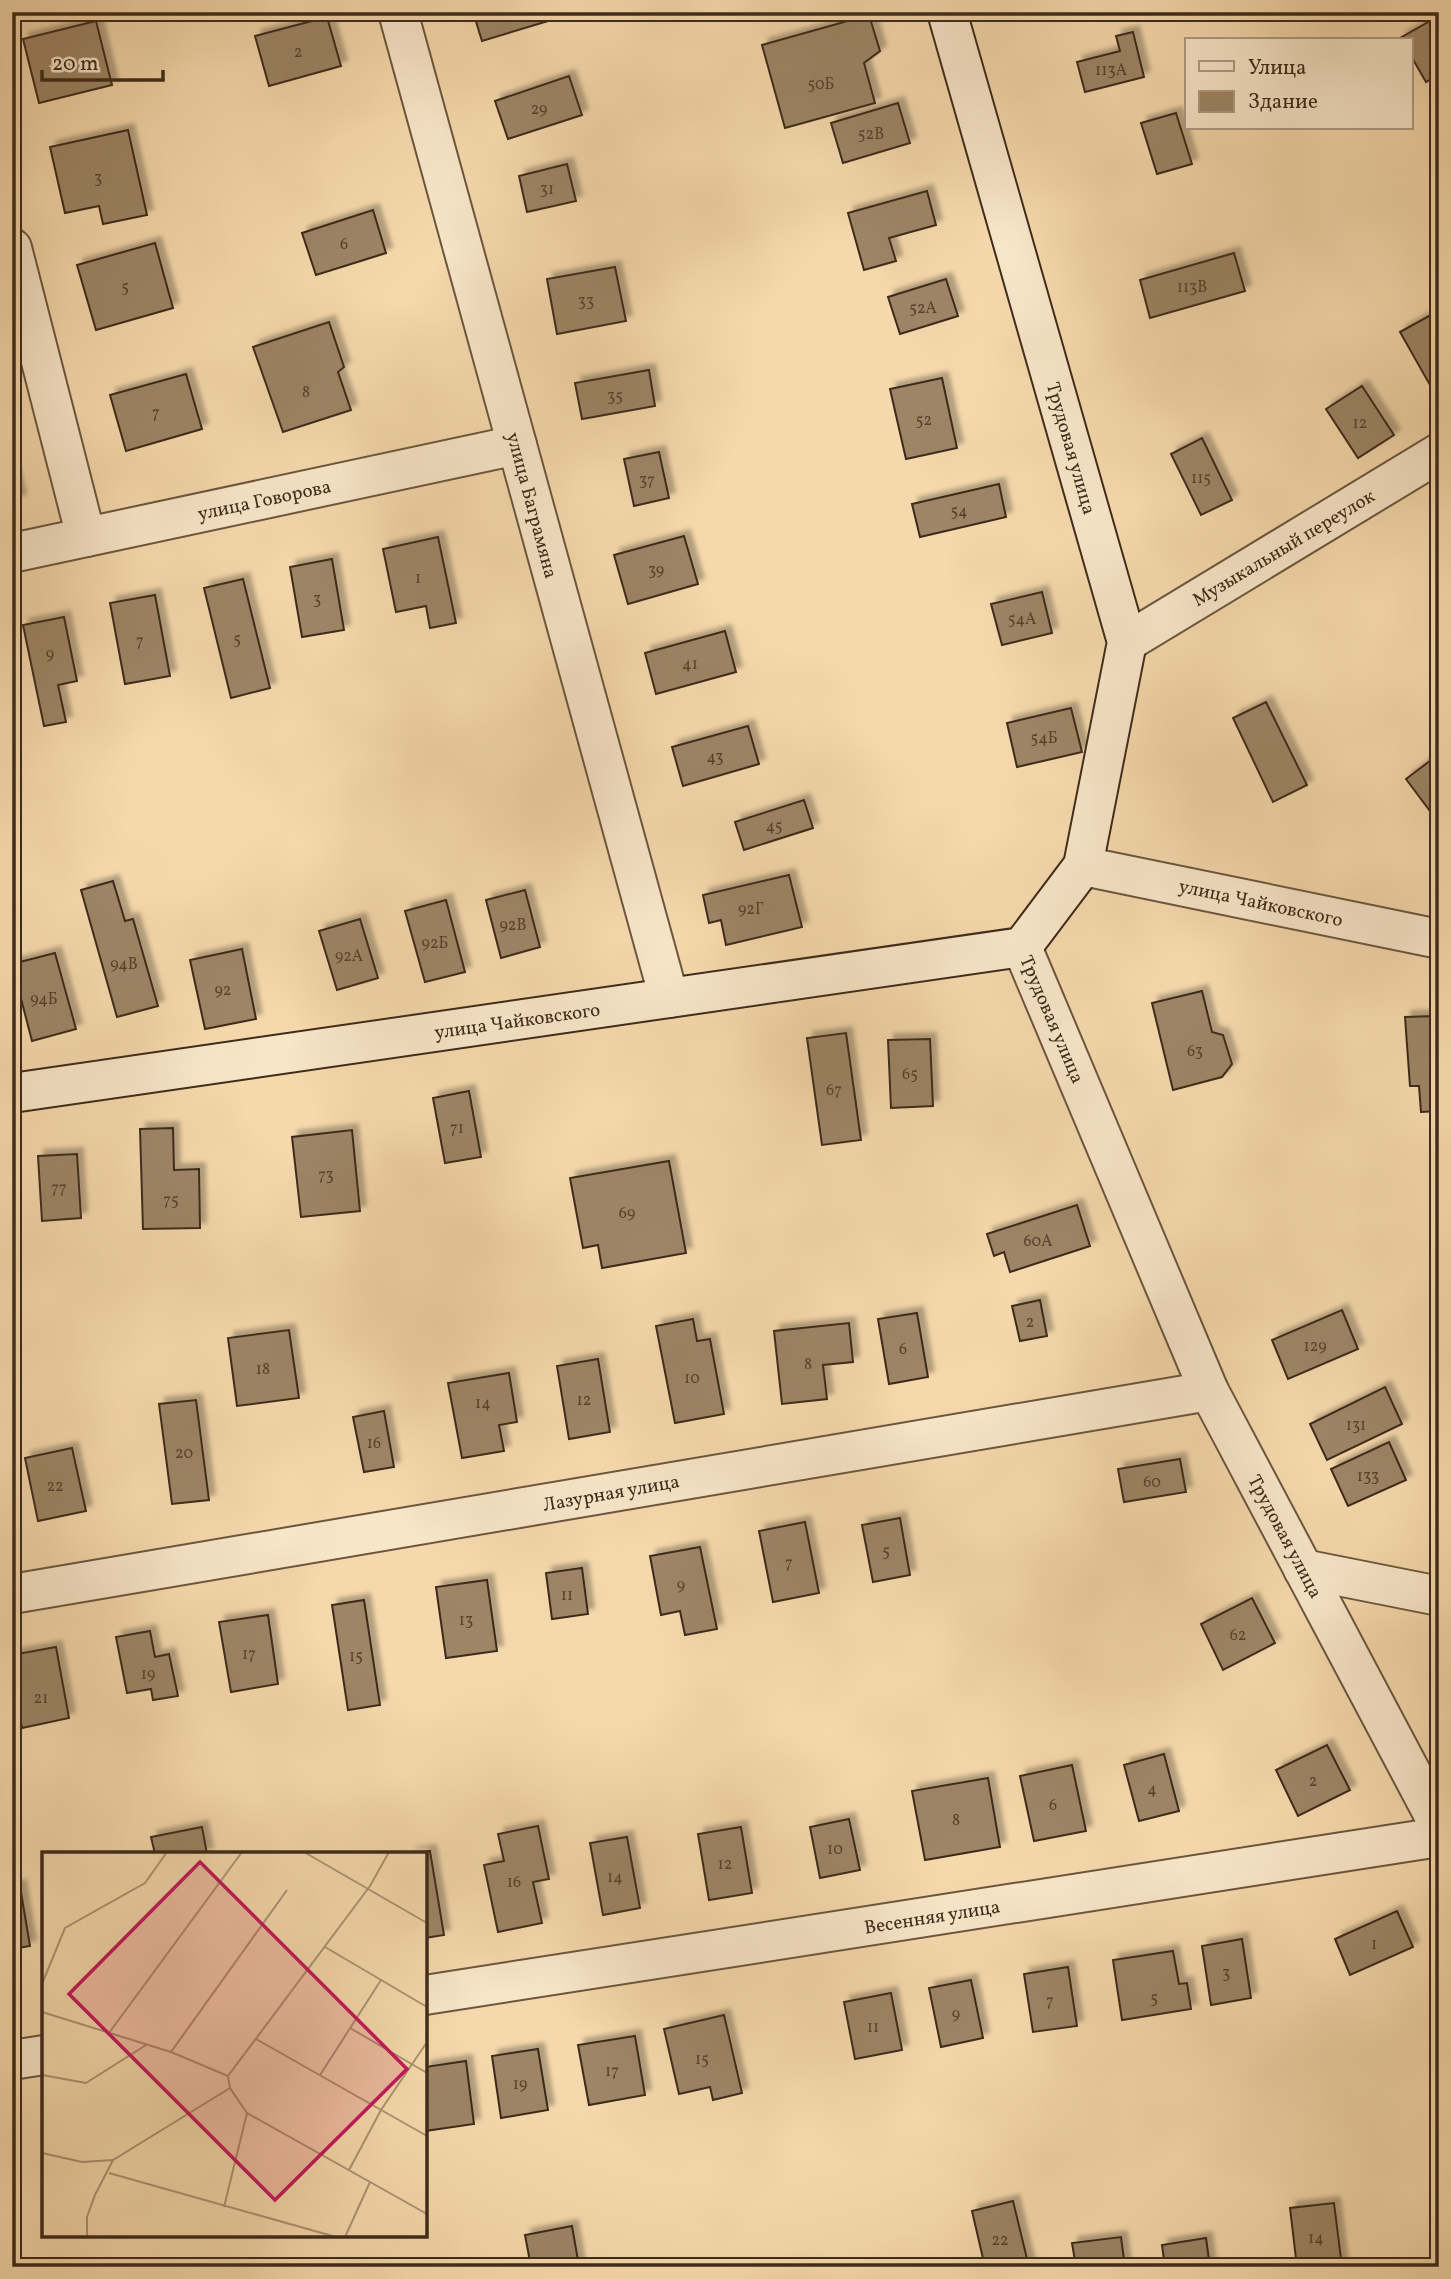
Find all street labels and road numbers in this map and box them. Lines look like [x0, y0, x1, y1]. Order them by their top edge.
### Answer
street label: Трудовая улица [1039, 379, 1101, 518]
street label: улица Баграмяна [499, 429, 563, 582]
street label: улица Говорова [195, 474, 334, 528]
street label: Музыкальный переулок [1188, 484, 1380, 613]
street label: улица Чайковского [1176, 874, 1345, 934]
street label: Трудовая улица [1012, 952, 1090, 1088]
street label: улица Чайковского [433, 997, 602, 1046]
street label: Лазурная улица [541, 1469, 682, 1519]
street label: Трудовая улица [1241, 1470, 1328, 1603]
street label: Весенняя улица [862, 1894, 1002, 1942]

